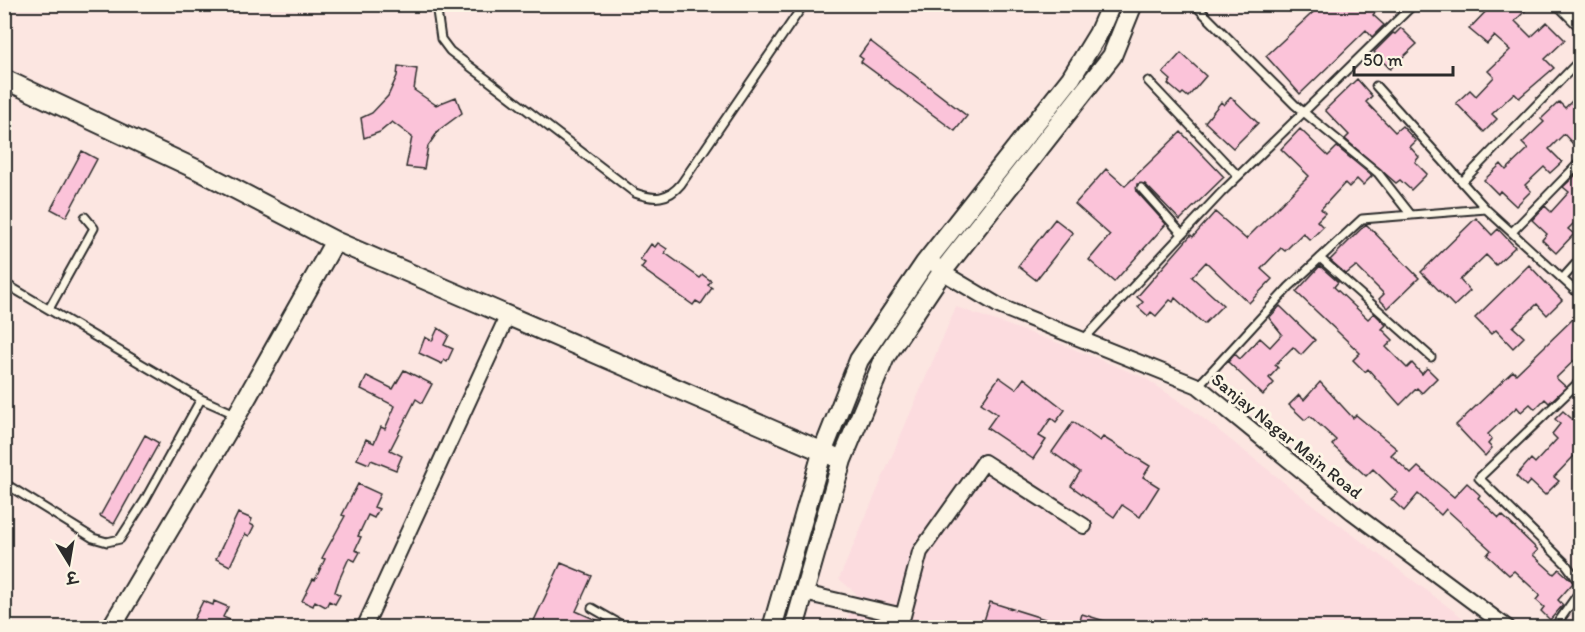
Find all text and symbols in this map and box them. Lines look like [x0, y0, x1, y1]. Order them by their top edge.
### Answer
scale bar [1354, 39, 1453, 77]
text: 50 m [1363, 49, 1403, 71]
street label: Sanjay Nagar Main Road [1207, 368, 1367, 504]
north arrow [39, 533, 99, 593]
text: उ [63, 567, 81, 588]

